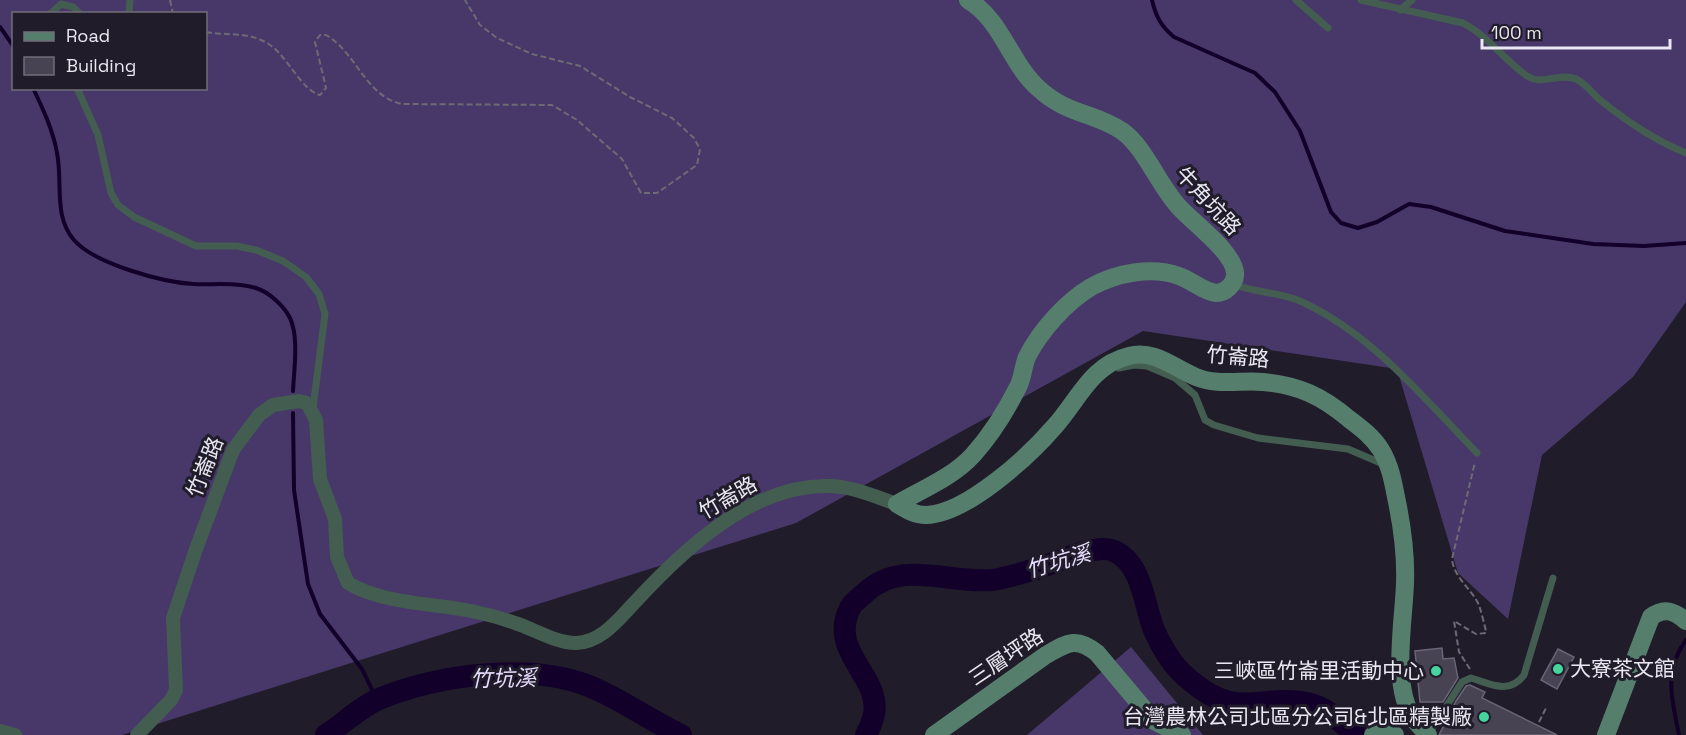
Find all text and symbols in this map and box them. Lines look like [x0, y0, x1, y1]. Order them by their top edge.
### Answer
legend [12, 12, 207, 90]
scale bar [1482, 12, 1670, 50]
text: 100 m [1491, 21, 1542, 44]
text: Road [66, 24, 110, 47]
text: Building [66, 54, 136, 77]
street label: 牛角坑路 [1170, 161, 1247, 241]
street label: 竹崙路 [1205, 340, 1271, 373]
street label: 竹崙路 [180, 433, 229, 501]
street label: 竹崙路 [694, 470, 762, 525]
water label: 竹坑溪 [1022, 538, 1096, 584]
street label: 三層坪路 [963, 622, 1048, 691]
place label: 大寮茶文館 [1570, 655, 1675, 682]
place label: 三峽區竹崙里活動中心 [1214, 657, 1424, 684]
marker: 大寮茶文館 [1551, 662, 1565, 676]
water label: 竹坑溪 [470, 663, 539, 693]
marker: 三峽區竹崙里活動中心 [1429, 664, 1443, 678]
place label: 台灣農林公司北區分公司&北區精製廠 [1123, 703, 1472, 730]
marker: 台灣農林公司北區分公司&北區精製廠 [1477, 710, 1491, 724]

